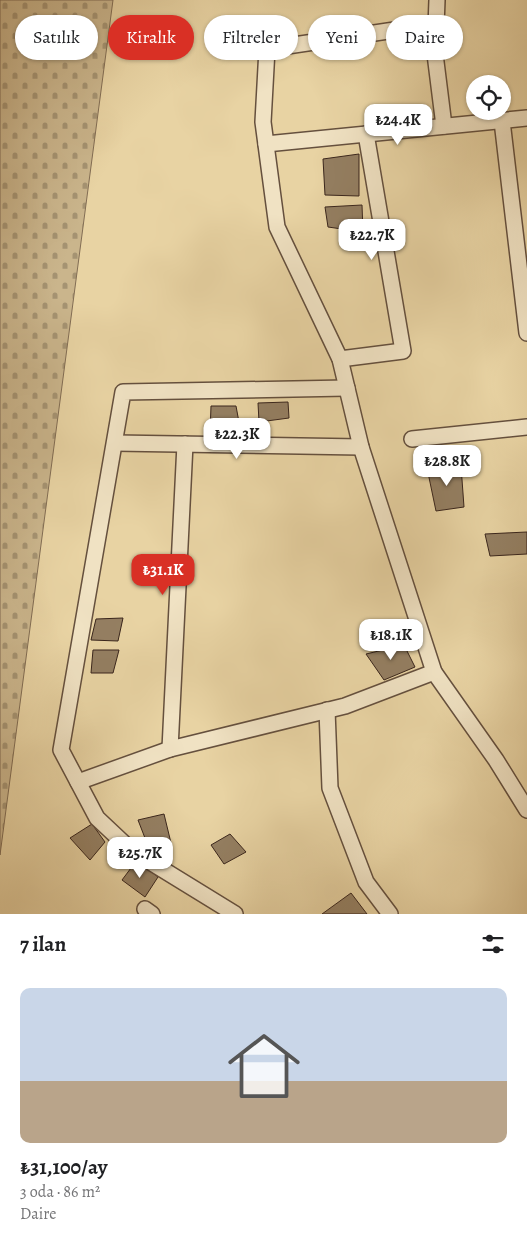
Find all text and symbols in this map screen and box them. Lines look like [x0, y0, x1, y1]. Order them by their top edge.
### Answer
chip: Satılık [15, 15, 98, 60]
chip: Kiralık [108, 15, 194, 60]
chip: Filtreler [204, 15, 298, 60]
chip: Yeni [308, 15, 376, 60]
chip: Daire [386, 15, 463, 60]
map controls [466, 75, 511, 120]
button: locate [466, 75, 511, 120]
pin: ₺24.4K [357, 104, 439, 146]
text: ₺24.4K [375, 109, 421, 131]
pin: ₺22.7K [331, 218, 413, 261]
text: ₺22.7K [349, 224, 395, 246]
pin: ₺22.3K [196, 418, 278, 460]
text: ₺22.3K [214, 423, 260, 445]
pin: ₺28.8K [406, 444, 488, 487]
text: ₺28.8K [424, 450, 470, 472]
pin: ₺31.1K [122, 554, 204, 596]
text: ₺31.1K [142, 559, 184, 581]
pin: ₺18.1K [350, 618, 432, 661]
text: ₺18.1K [370, 624, 412, 646]
pin: ₺25.7K [99, 836, 181, 879]
text: ₺25.7K [118, 842, 162, 864]
text: 7 ilan [20, 930, 66, 958]
icon: filters [479, 930, 507, 958]
icon: home [219, 1021, 309, 1111]
text: ₺31,100/ay [20, 1153, 108, 1181]
text: 3 oda · 86 m² [20, 1181, 100, 1203]
text: Daire [20, 1203, 56, 1225]

